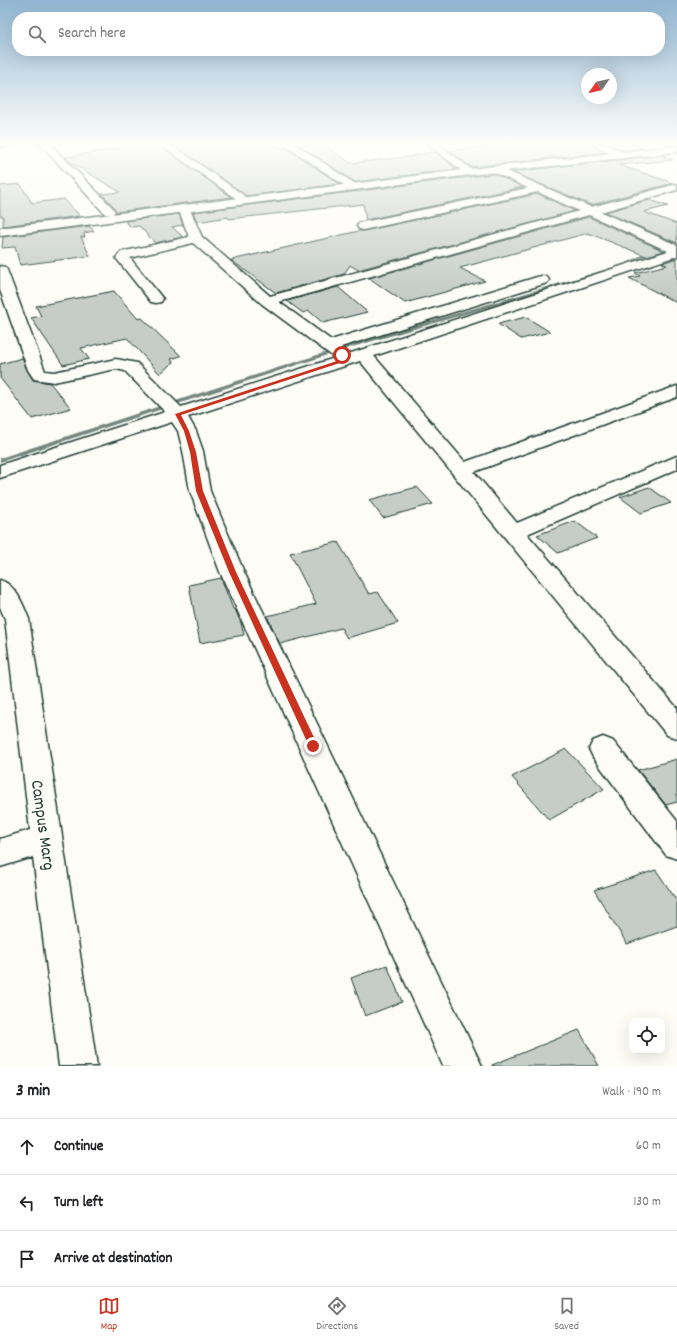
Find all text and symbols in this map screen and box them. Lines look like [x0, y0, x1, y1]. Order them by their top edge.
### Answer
search box [12, 12, 665, 56]
icon: search [26, 23, 48, 45]
text: Search here [58, 23, 126, 45]
north arrow [581, 68, 617, 104]
route start [333, 346, 351, 364]
route end [304, 737, 322, 755]
street label: Campus Marg [23, 779, 60, 872]
map controls [629, 1018, 665, 1054]
button: locate [629, 1018, 665, 1054]
text: 3 min [16, 1080, 50, 1104]
text: Walk · 190 m [602, 1083, 661, 1102]
icon: ahead [16, 1136, 38, 1158]
text: Continue [54, 1136, 103, 1158]
text: 60 m [636, 1137, 661, 1156]
icon: left [16, 1192, 38, 1214]
text: Turn left [54, 1192, 103, 1214]
text: 130 m [633, 1193, 661, 1212]
icon: arrive [16, 1248, 38, 1270]
text: Arrive at destination [54, 1248, 172, 1270]
tab: Map [98, 1295, 120, 1335]
tab: Directions [316, 1295, 358, 1335]
tab: Saved [554, 1295, 579, 1335]

